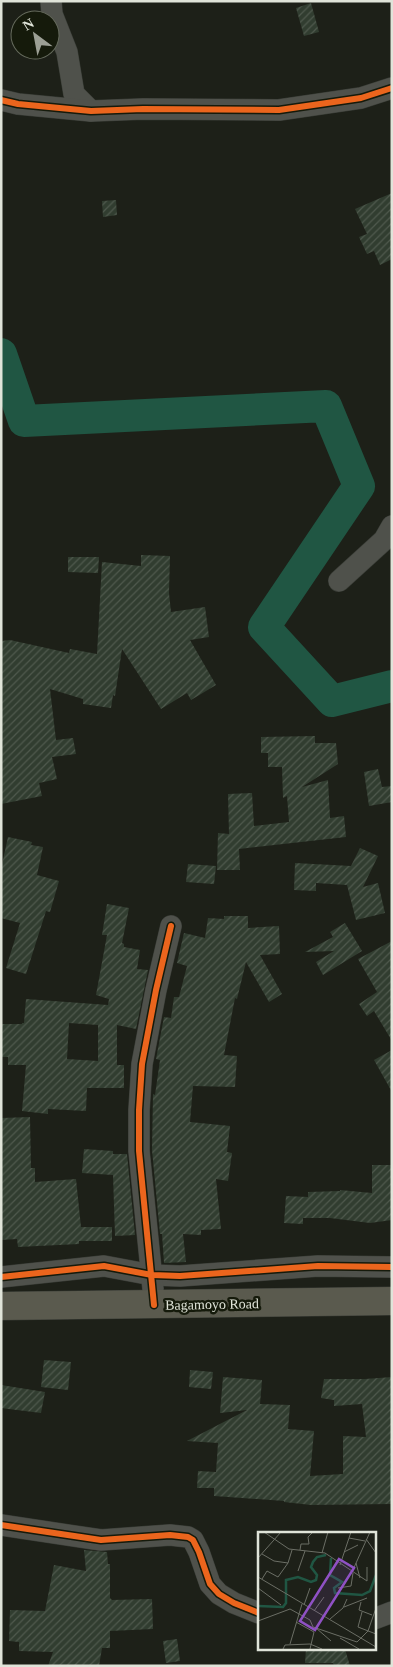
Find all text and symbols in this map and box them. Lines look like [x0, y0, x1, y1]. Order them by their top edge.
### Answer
north arrow [10, 10, 60, 60]
text: N [20, 15, 37, 33]
street label: Bagamoyo Road [165, 1296, 259, 1313]
inset map [258, 1532, 376, 1650]

